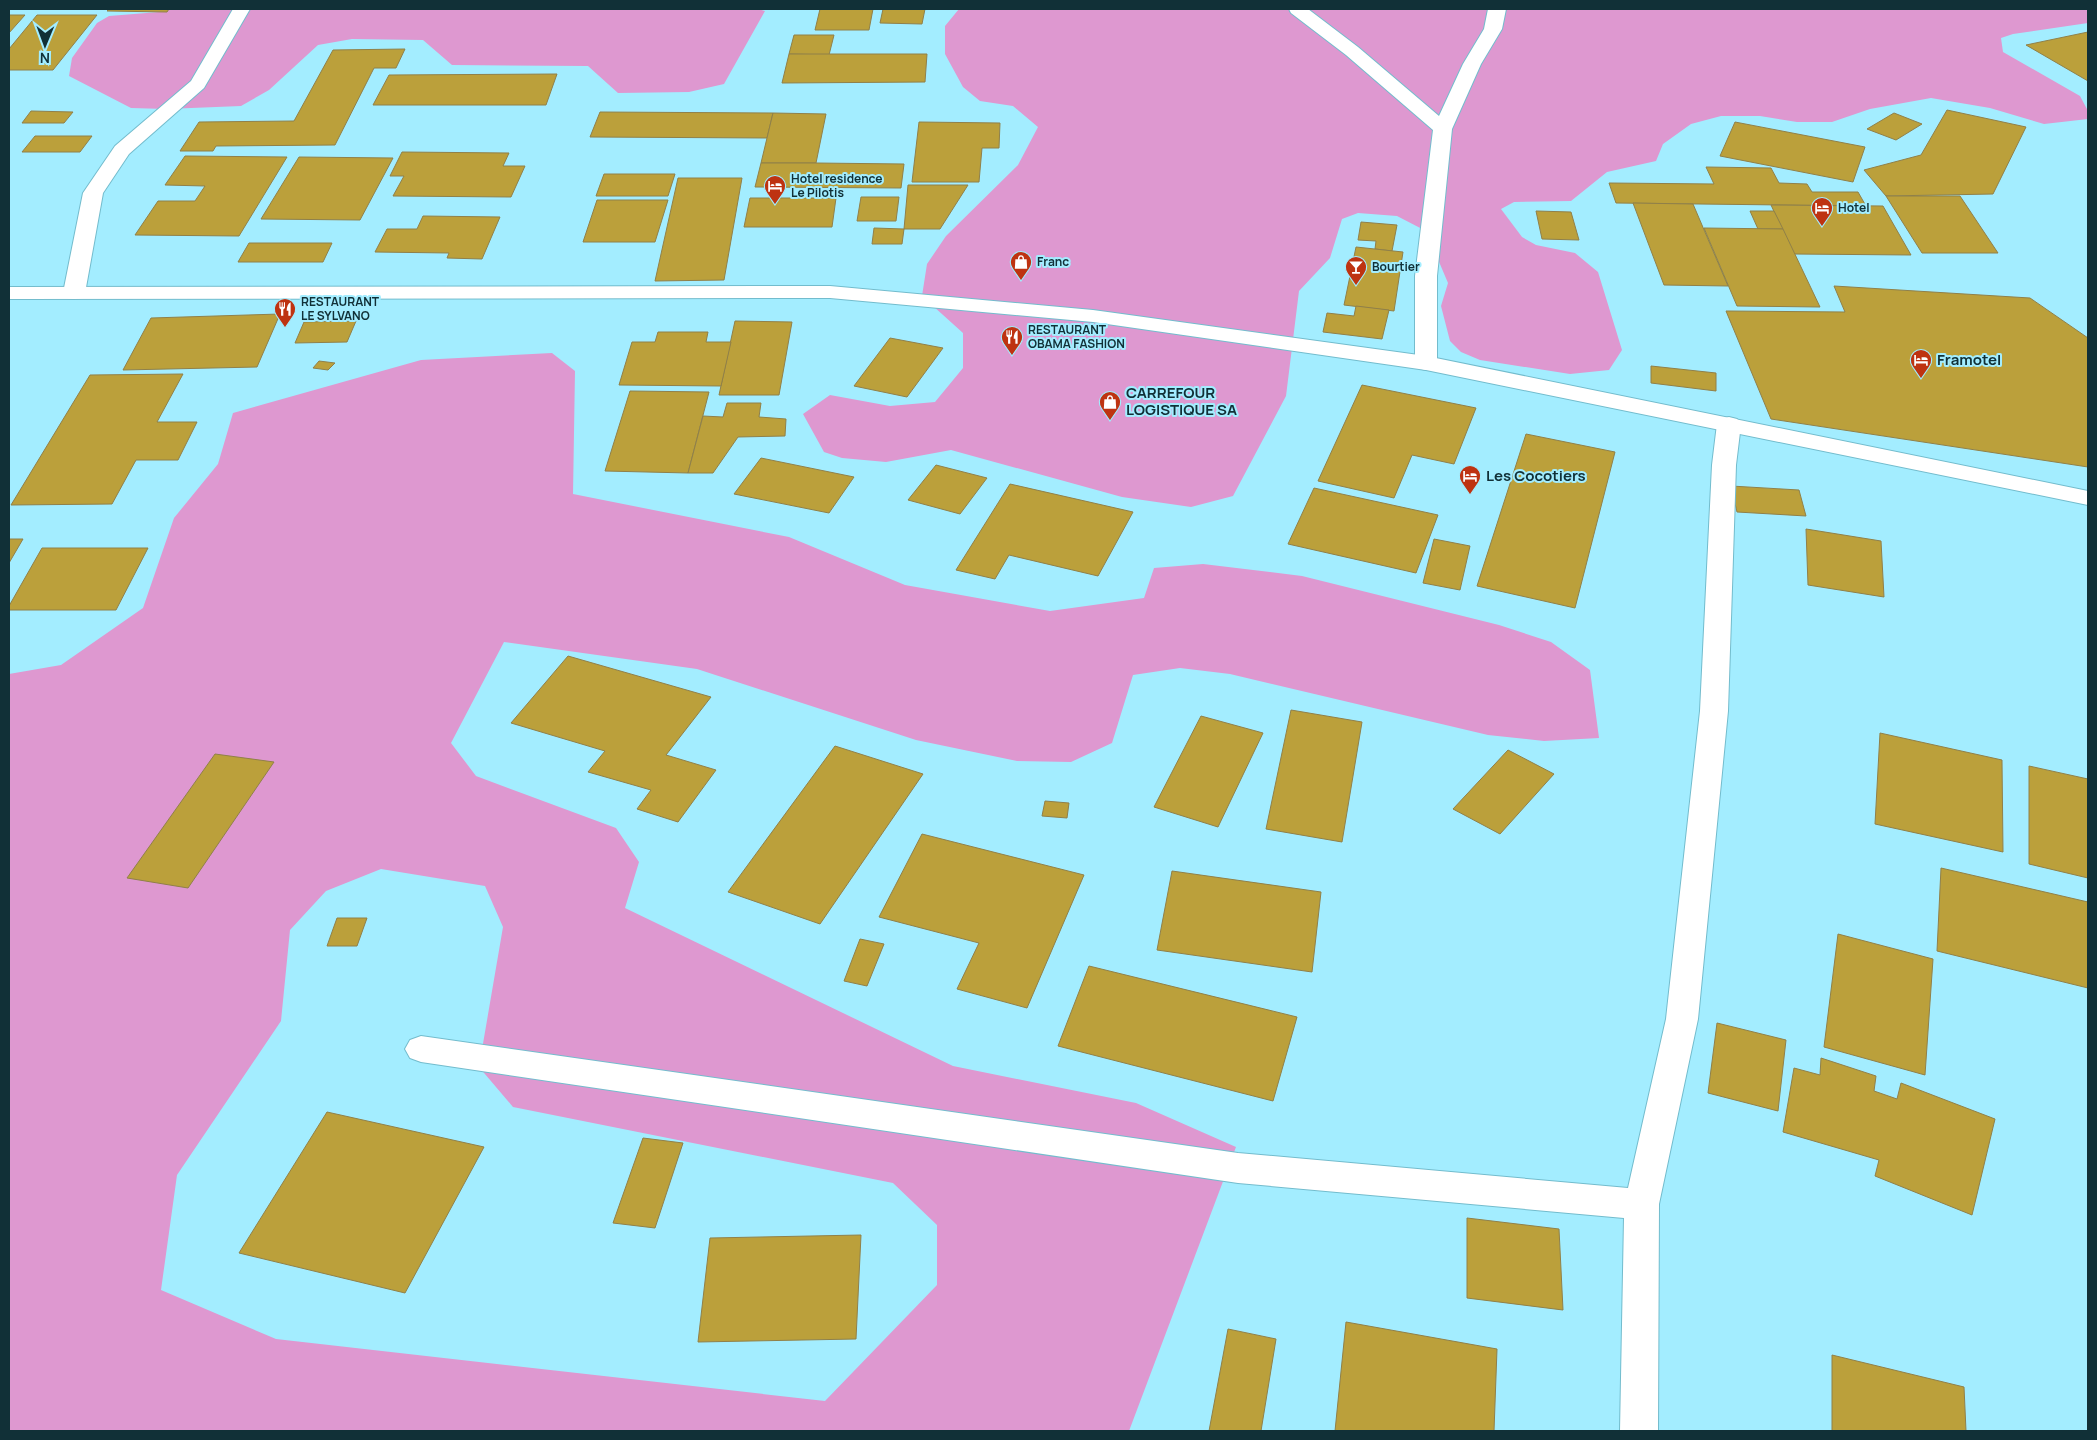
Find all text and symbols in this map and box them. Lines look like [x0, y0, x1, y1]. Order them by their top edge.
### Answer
north arrow [20, 20, 70, 70]
text: N [40, 49, 50, 68]
place label: Hotel residence Le Pilotis [791, 170, 883, 201]
hotel icon: Hotel residence Le Pilotis [763, 174, 787, 205]
hotel icon: Hotel [1810, 196, 1834, 227]
place label: Hotel [1838, 199, 1870, 216]
shop icon: Franc [1009, 250, 1033, 281]
place label: Franc [1037, 253, 1069, 270]
bar icon: Bourtier [1344, 255, 1368, 286]
place label: Bourtier [1372, 258, 1420, 275]
place label: RESTAURANT LE SYLVANO [301, 293, 380, 324]
restaurant icon: RESTAURANT LE SYLVANO [273, 297, 297, 328]
place label: RESTAURANT OBAMA FASHION [1028, 321, 1125, 352]
restaurant icon: RESTAURANT OBAMA FASHION [1000, 325, 1024, 356]
hotel icon: Framotel [1909, 348, 1933, 379]
place label: Framotel [1937, 349, 2001, 370]
place label: CARREFOUR LOGISTIQUE SA [1126, 382, 1237, 420]
shop icon: CARREFOUR LOGISTIQUE SA [1098, 390, 1122, 421]
hotel icon: Les Cocotiers [1458, 464, 1482, 495]
place label: Les Cocotiers [1486, 465, 1586, 486]

